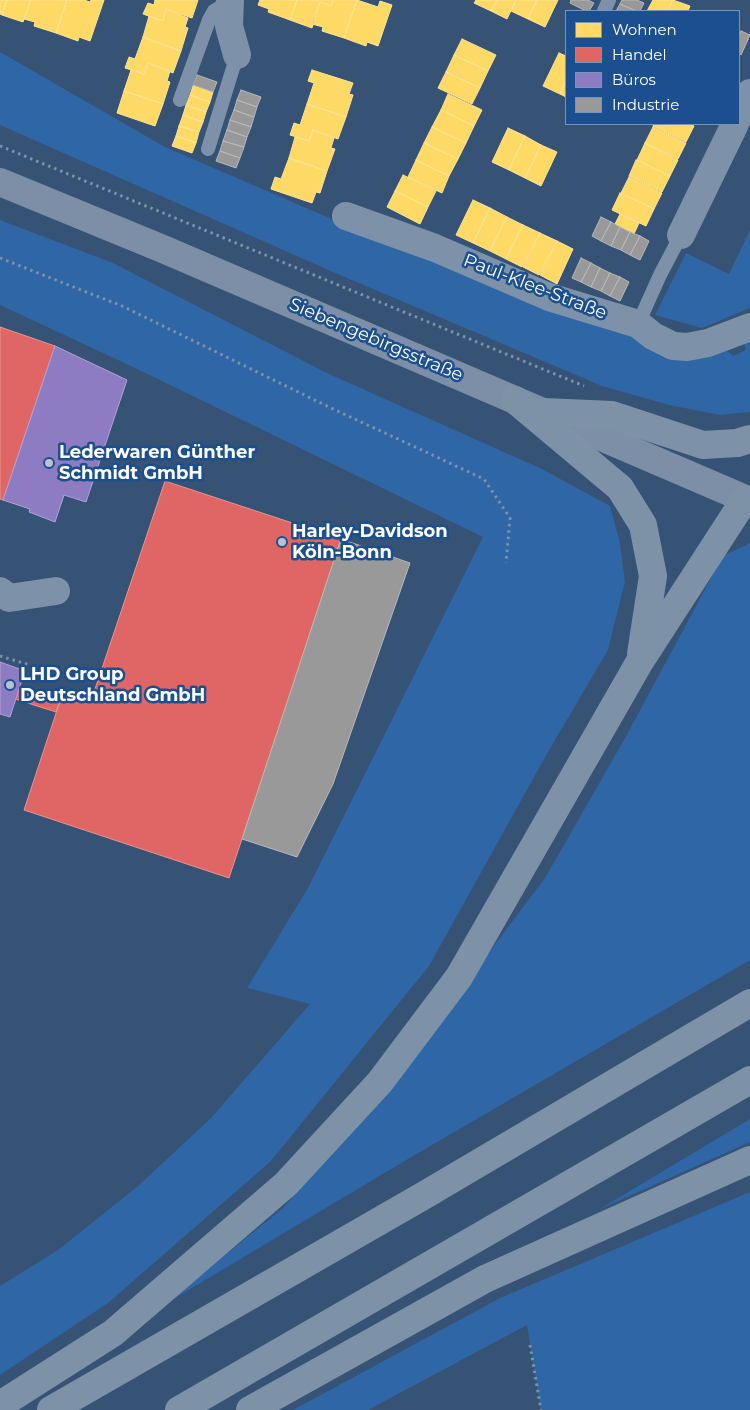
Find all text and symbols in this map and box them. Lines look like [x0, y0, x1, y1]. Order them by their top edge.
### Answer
legend [565, 10, 740, 125]
text: Wohnen [612, 20, 677, 39]
text: Handel [612, 45, 666, 64]
text: Büros [612, 70, 656, 89]
text: Industrie [612, 95, 679, 114]
street label: Paul-Klee-Straße [460, 250, 610, 324]
street label: Siebengebirgsstraße [286, 294, 466, 386]
place label: Lederwaren Günther Schmidt GmbH [59, 442, 255, 484]
marker: Lederwaren Günther Schmidt GmbH [43, 457, 55, 469]
place label: Harley-Davidson Köln-Bonn [292, 521, 448, 564]
marker: Harley-Davidson Köln-Bonn [276, 536, 288, 548]
place label: LHD Group Deutschland GmbH [20, 664, 205, 706]
marker: LHD Group Deutschland GmbH [4, 679, 16, 691]

